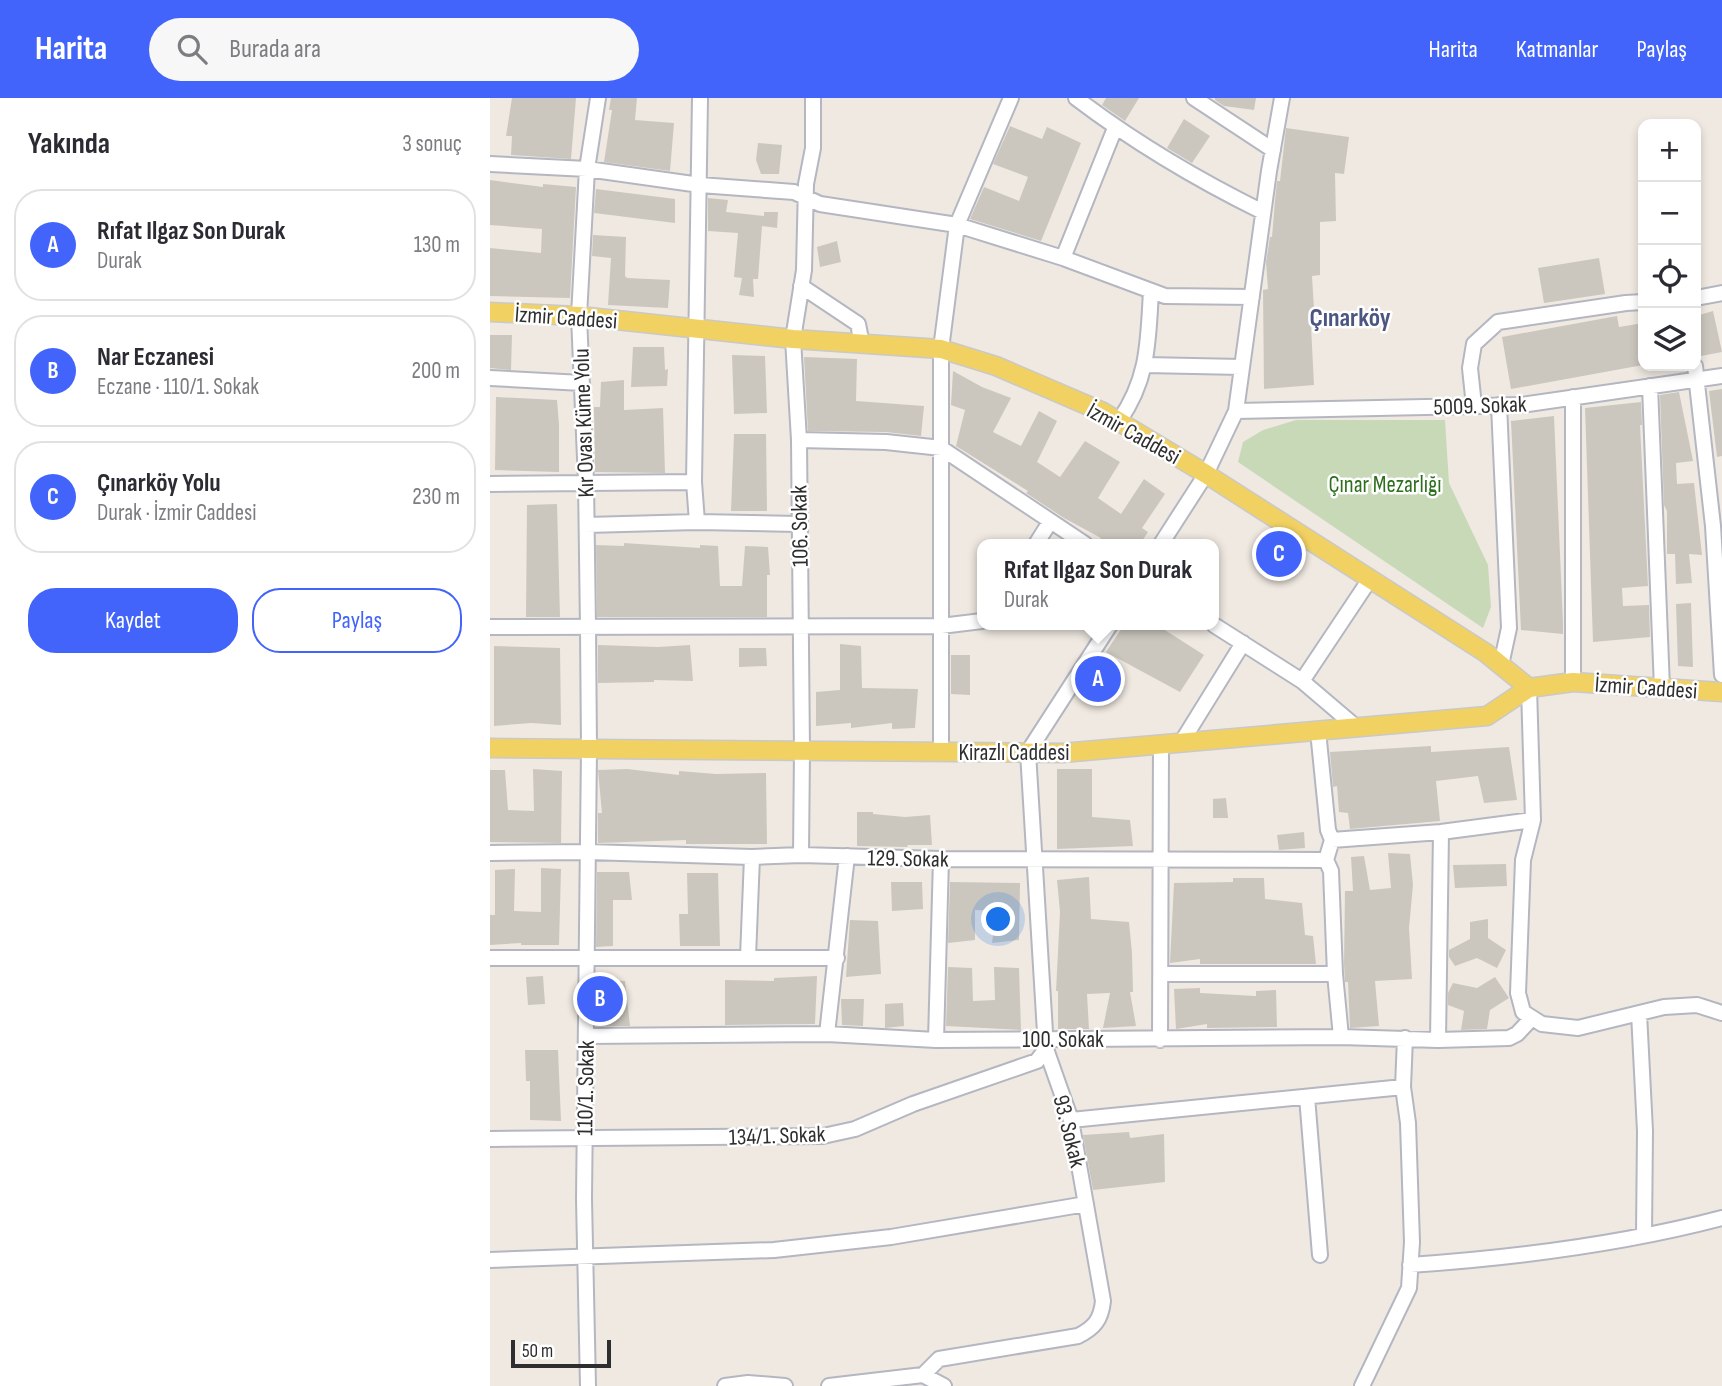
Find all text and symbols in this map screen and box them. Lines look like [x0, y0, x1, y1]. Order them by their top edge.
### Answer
search box [149, 18, 639, 81]
text: Harita [35, 29, 107, 69]
icon: search [173, 30, 211, 68]
text: Burada ara [229, 34, 321, 65]
text: Harita [1428, 35, 1478, 64]
text: Katmanlar [1516, 35, 1599, 64]
text: Paylaş [1637, 35, 1687, 64]
map controls [1638, 119, 1701, 371]
button: + [1638, 119, 1701, 182]
text: Yakında [28, 126, 110, 162]
text: 3 sonuç [402, 130, 462, 158]
button: − [1638, 182, 1701, 245]
text: Rıfat Ilgaz Son Durak [97, 216, 285, 247]
text: A [48, 231, 58, 259]
text: 130 m [414, 231, 460, 259]
button: locate [1638, 245, 1701, 308]
text: Durak [97, 247, 142, 275]
street label: İzmir Caddesi [514, 300, 618, 336]
district label: Çınarköy [1309, 303, 1391, 334]
button: layers [1638, 308, 1701, 371]
text: Nar Eczanesi [97, 342, 214, 373]
street label: Kır Ovası Küme Yolu [567, 348, 601, 498]
text: B [48, 357, 58, 385]
text: 200 m [412, 357, 460, 385]
text: Eczane · 110/1. Sokak [97, 373, 259, 401]
street label: 5009. Sokak [1433, 390, 1527, 422]
street label: İzmir Caddesi [1082, 397, 1185, 471]
text: Çınarköy Yolu [97, 468, 221, 499]
park label: Çınar Mezarlığı [1329, 471, 1441, 499]
text: C [47, 483, 59, 511]
text: 230 m [412, 483, 460, 511]
street label: 106. Sokak [785, 485, 815, 567]
text: Durak · İzmir Caddesi [97, 499, 256, 527]
pin: C [1256, 528, 1302, 580]
popup [977, 539, 1219, 630]
text: Rıfat Ilgaz Son Durak [1004, 555, 1192, 586]
text: Durak [1004, 586, 1049, 614]
button: Kaydet [28, 588, 238, 653]
button: Paylaş [252, 588, 462, 653]
pin: A [1075, 653, 1121, 705]
street label: İzmir Caddesi [1594, 670, 1698, 706]
street label: Kirazlı Caddesi [959, 739, 1069, 767]
street label: 129. Sokak [867, 844, 949, 874]
your location [981, 902, 1015, 936]
pin: B [577, 973, 623, 1025]
street label: 100. Sokak [1022, 1026, 1104, 1054]
street label: 110/1. Sokak [571, 1040, 601, 1136]
street label: 93. Sokak [1047, 1092, 1092, 1171]
street label: 134/1. Sokak [728, 1120, 826, 1152]
scale bar [511, 1337, 611, 1369]
text: 50 m [522, 1340, 553, 1363]

